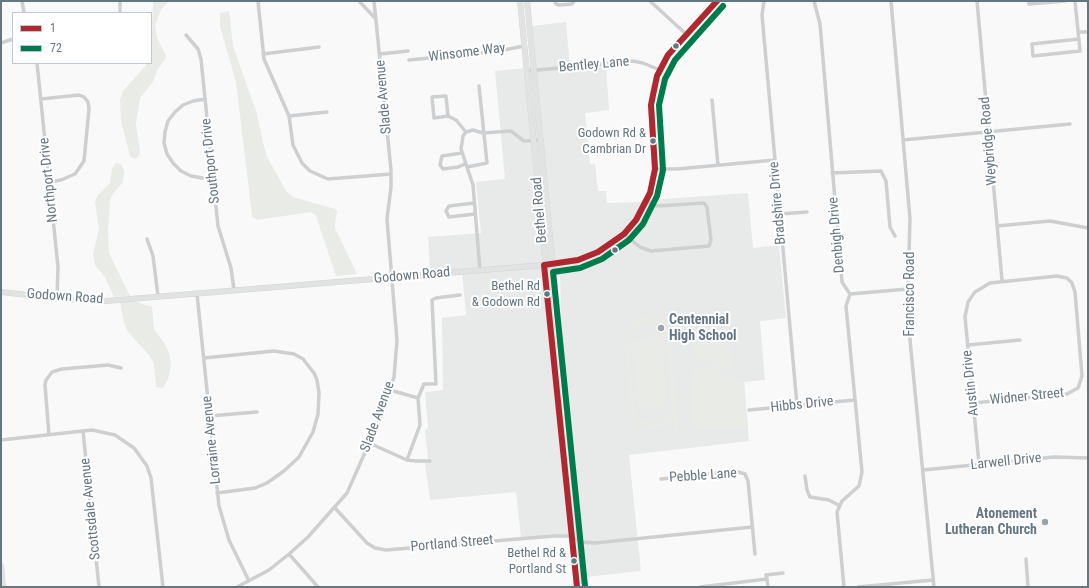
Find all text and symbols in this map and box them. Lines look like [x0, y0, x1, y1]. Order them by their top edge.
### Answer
legend [12, 12, 152, 64]
text: 1 [50, 21, 56, 35]
street label: Winsome Way [428, 40, 506, 66]
text: 72 [50, 41, 62, 55]
unlabelled marker [671, 41, 681, 51]
street label: Bentley Lane [558, 54, 630, 76]
street label: Slade Avenue [372, 59, 396, 135]
street label: Weybridge Road [977, 96, 1001, 186]
street label: Southport Drive [198, 117, 224, 205]
place label: Godown Rd & Cambrian Dr [578, 126, 646, 157]
marker: Godown Rd & Cambrian Dr [648, 136, 658, 146]
street label: Northport Drive [36, 137, 62, 223]
street label: Bradshire Drive [766, 161, 790, 245]
street label: Bethel Road [529, 176, 551, 244]
street label: Denbigh Drive [825, 196, 849, 274]
unlabelled marker [610, 245, 620, 255]
street label: Francisco Road [902, 252, 918, 336]
street label: Godown Road [373, 264, 451, 288]
place label: Bethel Rd & Godown Rd [472, 279, 540, 310]
street label: Godown Road [26, 286, 104, 308]
marker: Bethel Rd & Godown Rd [542, 289, 552, 299]
place label: Centennial High School [669, 312, 737, 344]
marker: Centennial High School [656, 323, 666, 333]
street label: Austin Drive [959, 349, 983, 417]
street label: Slade Avenue [357, 379, 399, 455]
street label: Widner Street [989, 385, 1065, 409]
street label: Hibbs Drive [770, 393, 834, 417]
street label: Lorraine Avenue [199, 395, 225, 485]
street label: Larwell Drive [970, 450, 1042, 474]
street label: Scottsdale Avenue [77, 457, 105, 561]
street label: Pebble Lane [669, 465, 737, 487]
place label: Atonement Lutheran Church [945, 506, 1037, 538]
marker: Atonement Lutheran Church [1040, 517, 1050, 527]
street label: Portland Street [410, 532, 494, 556]
place label: Bethel Rd & Portland St [507, 546, 566, 577]
marker: Bethel Rd & Portland St [569, 556, 579, 566]

